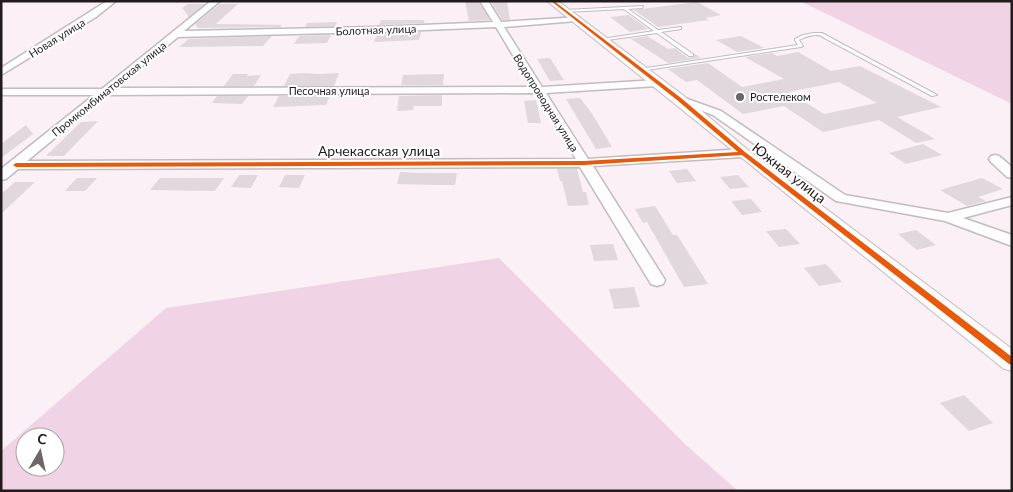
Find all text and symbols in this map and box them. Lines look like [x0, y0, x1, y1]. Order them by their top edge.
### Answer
street label: Новая улица [26, 15, 87, 60]
street label: Болотная улица [335, 22, 417, 37]
street label: Промкомбинатовская улица [49, 38, 169, 139]
street label: Водопроводная улица [511, 51, 582, 154]
street label: Песочная улица [289, 84, 369, 97]
place label: Ростелеком [750, 90, 811, 103]
marker: Ростелеком [734, 91, 746, 103]
street label: Южная улица [749, 139, 830, 207]
street label: Арчекасская улица [318, 142, 440, 159]
north arrow [15, 427, 65, 477]
text: С [36, 430, 49, 448]

